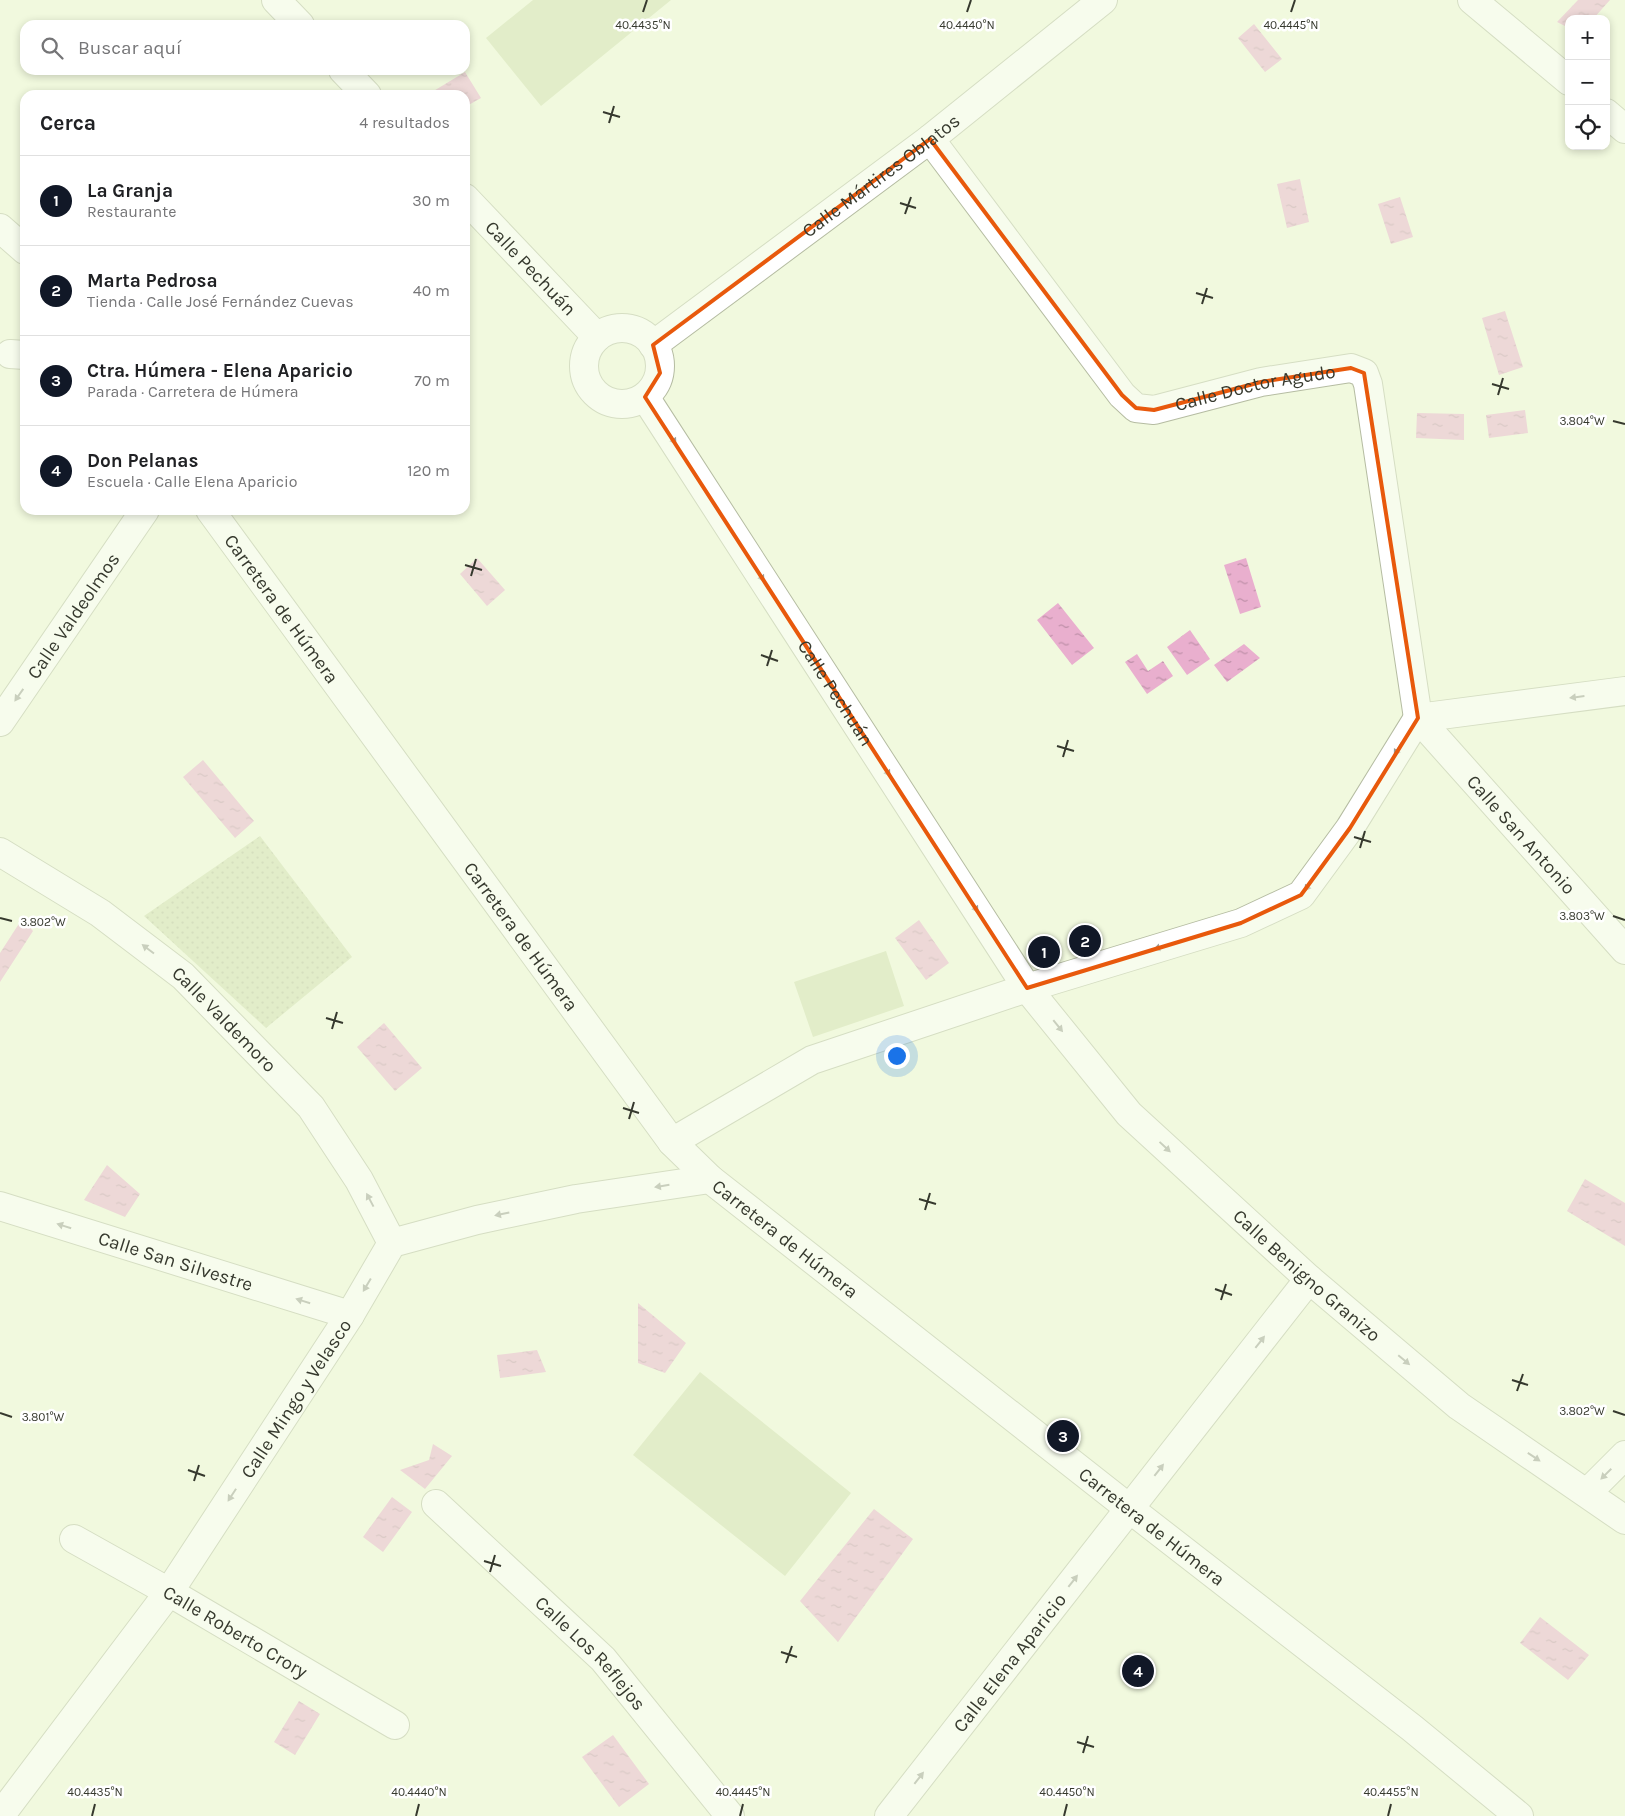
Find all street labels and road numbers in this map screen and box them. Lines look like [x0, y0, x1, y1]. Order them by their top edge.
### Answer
street label: Calle Mártires Oblatos [798, 110, 964, 242]
street label: Calle Pechuán [480, 216, 580, 320]
street label: Calle Doctor Agudo [1173, 361, 1337, 416]
street label: Carretera de Húmera [219, 530, 343, 688]
street label: Calle Valdeolmos [23, 549, 124, 683]
street label: Calle Pechuán [793, 636, 878, 750]
street label: Calle San Antonio [1462, 771, 1580, 899]
street label: Carretera de Húmera [459, 858, 583, 1016]
street label: Calle Valdemoro [168, 962, 281, 1077]
street label: Carretera de Húmera [708, 1175, 862, 1303]
street label: Calle Benigno Granizo [1228, 1205, 1385, 1347]
street label: Calle San Silvestre [95, 1227, 255, 1296]
street label: Calle Mingo y Velasco [237, 1315, 356, 1482]
street label: Carretera de Húmera [1074, 1463, 1229, 1591]
street label: Calle Roberto Crory [159, 1581, 311, 1683]
street label: Calle Elena Aparicio [949, 1589, 1071, 1737]
street label: Calle Los Reflejos [530, 1592, 650, 1715]

